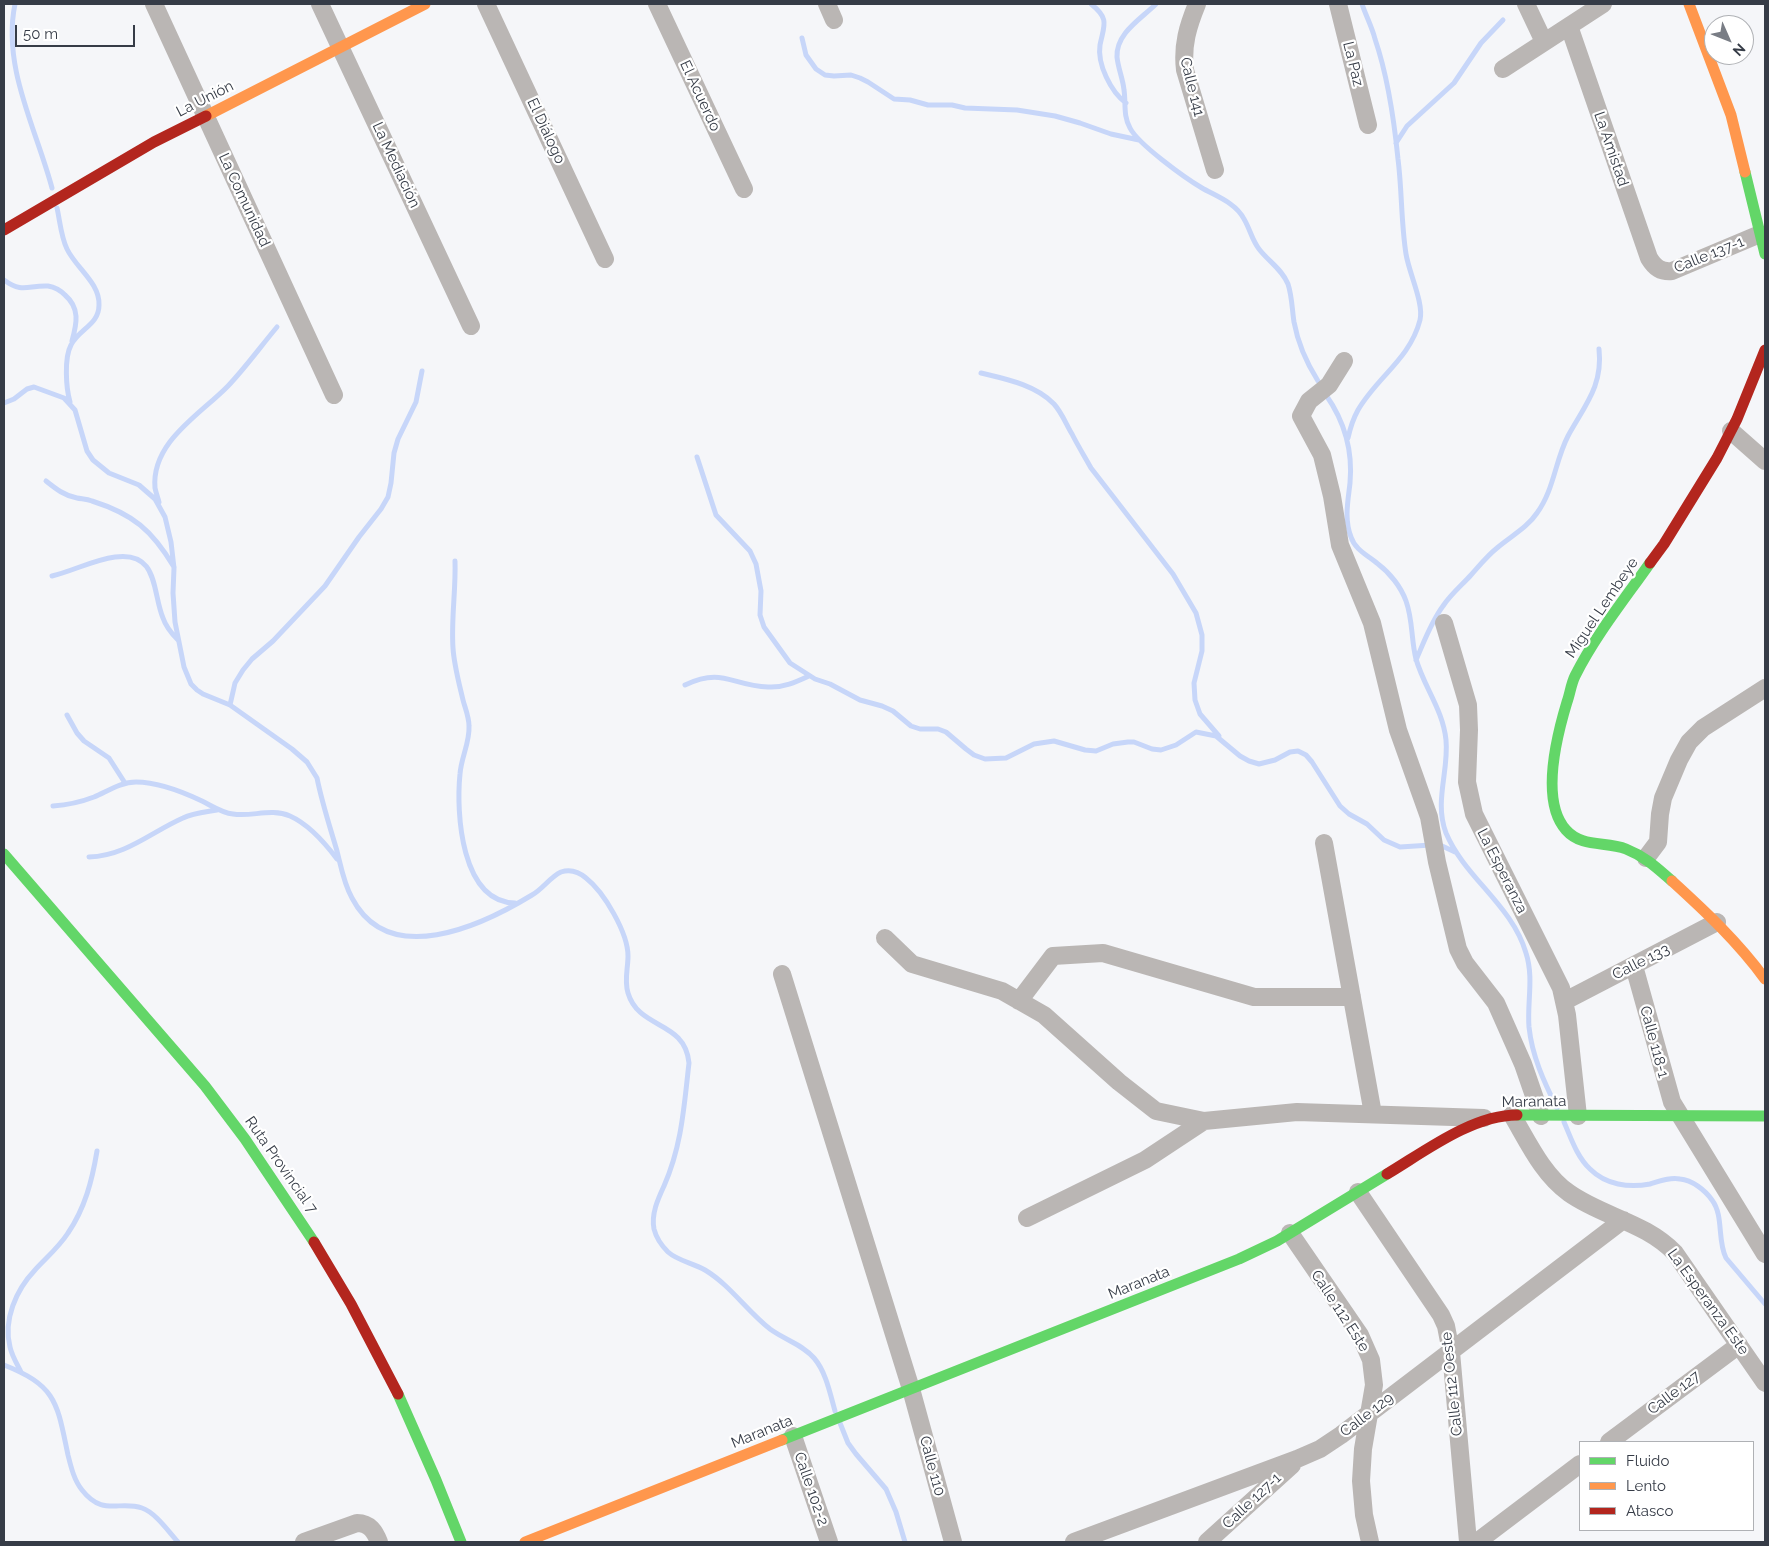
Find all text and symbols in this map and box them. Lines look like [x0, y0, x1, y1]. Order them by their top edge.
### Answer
scale bar [18, 15, 138, 47]
north arrow [1704, 15, 1754, 65]
text: 50 m [23, 25, 58, 43]
street label: La Paz [1339, 40, 1367, 88]
text: N [1730, 40, 1749, 59]
street label: Calle 141 [1176, 56, 1208, 118]
street label: El Acuerdo [676, 58, 724, 134]
street label: La Unión [173, 77, 237, 121]
street label: El Diálogo [523, 95, 569, 167]
street label: La Amistad [1590, 109, 1632, 189]
street label: La Mediación [368, 119, 424, 211]
street label: La Comunidad [214, 150, 274, 250]
street label: Calle 137-1 [1671, 233, 1747, 277]
street label: Miguel Lembeye [1562, 554, 1642, 662]
street label: La Esperanza [1473, 826, 1531, 916]
street label: Calle 133 [1609, 940, 1673, 984]
street label: Calle 118-1 [1636, 1004, 1672, 1080]
street label: Maranata [1501, 1092, 1567, 1112]
street label: Ruta Provincial 7 [241, 1113, 321, 1217]
street label: La Esperanza Este [1663, 1245, 1753, 1359]
street label: Maranata [1106, 1263, 1172, 1303]
street label: Calle 112 Este [1307, 1267, 1373, 1355]
street label: Calle 112 Oeste [1438, 1331, 1466, 1437]
street label: Calle 127 [1644, 1367, 1704, 1419]
street label: Calle 129 [1337, 1389, 1397, 1441]
street label: Maranata [729, 1412, 795, 1452]
street label: Calle 110 [915, 1434, 949, 1498]
legend [1579, 1441, 1754, 1531]
street label: Calle 102-2 [790, 1450, 832, 1528]
text: Fluido [1626, 1452, 1669, 1470]
street label: Calle 127-1 [1219, 1469, 1285, 1533]
text: Lento [1626, 1477, 1666, 1495]
text: Atasco [1626, 1502, 1673, 1520]

